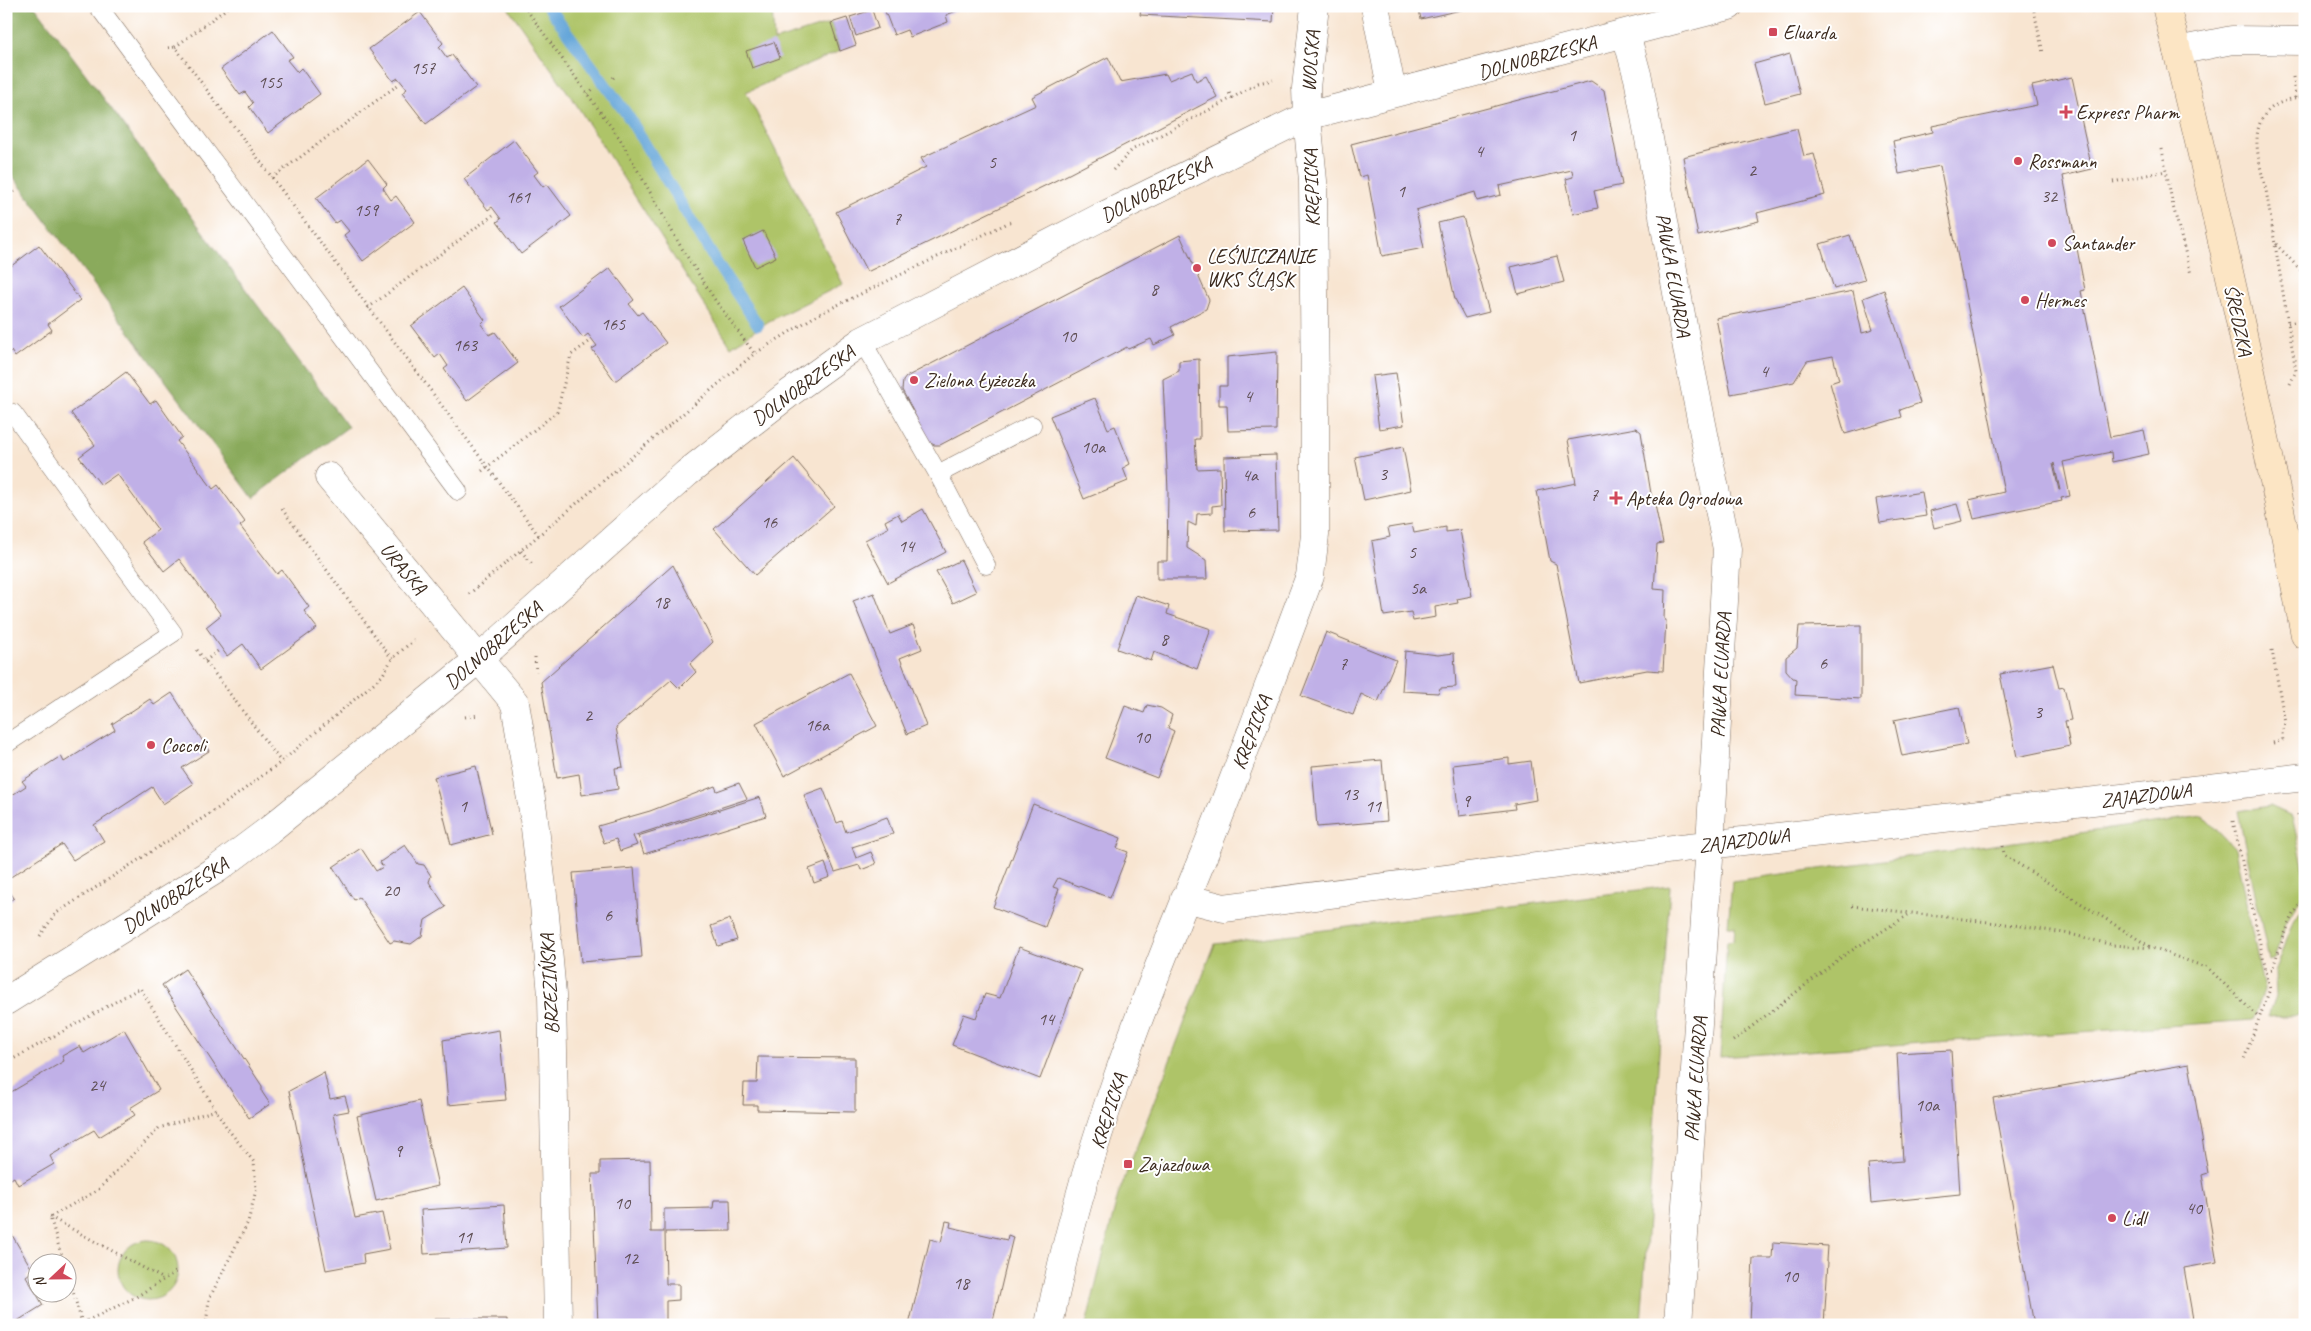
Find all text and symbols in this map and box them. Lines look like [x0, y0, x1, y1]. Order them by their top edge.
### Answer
place label: Eluarda [1783, 20, 1837, 45]
marker: Eluarda [1767, 26, 1779, 38]
street label: WOLSKA [1296, 29, 1325, 93]
street label: DOLNOBRZESKA [1475, 29, 1600, 85]
house number: 157 [411, 57, 436, 79]
house number: 155 [258, 71, 283, 93]
place label: Express Pharm [2076, 100, 2181, 125]
marker: Express Pharm [2060, 106, 2072, 118]
house number: 1 [1568, 124, 1577, 146]
house number: 4 [1475, 140, 1485, 162]
street label: KRĘPICKA [1298, 148, 1325, 227]
place label: Rossmann [2028, 149, 2097, 174]
street label: DOLNOBRZESKA [1097, 150, 1217, 228]
house number: 5 [988, 151, 997, 173]
marker: Rossmann [2012, 155, 2024, 167]
house number: 2 [1748, 159, 1758, 181]
house number: 1 [1397, 180, 1406, 202]
house number: 32 [2041, 185, 2059, 207]
house number: 161 [506, 186, 531, 208]
house number: 159 [354, 199, 380, 221]
house number: 7 [893, 208, 902, 230]
street label: PAWŁA ELUARDA [1650, 211, 1697, 340]
place label: Santander [2062, 231, 2136, 256]
marker: Santander [2046, 237, 2058, 249]
place label: LEŚNICZANIE WKS ŚLĄSK [1207, 244, 1318, 292]
marker: LEŚNICZANIE WKS ŚLĄSK [1191, 262, 1203, 274]
house number: 8 [1150, 278, 1160, 300]
street label: ŚREDZKA [2219, 282, 2258, 359]
place label: Hermes [2035, 288, 2088, 313]
marker: Hermes [2019, 294, 2031, 306]
house number: 165 [601, 313, 626, 335]
house number: 10 [1060, 325, 1078, 347]
house number: 163 [453, 334, 479, 356]
street label: DOLNOBRZESKA [747, 339, 860, 431]
house number: 4 [1760, 360, 1770, 382]
place label: Zielona Łyżeczka [924, 368, 1037, 393]
marker: Zielona Łyżeczka [908, 374, 920, 386]
house number: 4 [1244, 385, 1254, 407]
house number: 10a [1081, 436, 1106, 458]
house number: 3 [1379, 463, 1389, 485]
house number: 4a [1242, 464, 1259, 486]
house number: 7 [1590, 484, 1599, 506]
place label: Apteka Ogrodowa [1626, 486, 1744, 511]
marker: Apteka Ogrodowa [1610, 492, 1622, 504]
house number: 6 [1247, 501, 1256, 523]
house number: 16 [761, 511, 778, 533]
house number: 14 [898, 535, 916, 557]
street label: URASKA [375, 537, 433, 600]
house number: 5 [1408, 541, 1417, 563]
house number: 5a [1410, 577, 1427, 599]
house number: 18 [653, 591, 671, 613]
street label: DOLNOBRZESKA [439, 596, 548, 695]
street label: PAWŁA ELUARDA [1705, 611, 1736, 738]
house number: 8 [1160, 628, 1170, 650]
house number: 6 [1819, 652, 1828, 674]
house number: 7 [1339, 653, 1348, 675]
street label: KRĘPICKA [1226, 691, 1277, 773]
house number: 3 [2034, 701, 2044, 723]
house number: 2 [584, 704, 594, 726]
house number: 16a [805, 714, 830, 736]
house number: 10 [1134, 726, 1152, 748]
place label: Coccoli [161, 733, 208, 758]
marker: Coccoli [145, 739, 157, 751]
street label: ZAJAZDOWA [2099, 777, 2194, 813]
house number: 13 [1342, 783, 1360, 805]
house number: 9 [1462, 790, 1472, 812]
house number: 1 [459, 795, 468, 817]
house number: 11 [1365, 795, 1382, 817]
street label: ZAJAZDOWA [1697, 822, 1792, 858]
street label: DOLNOBRZESKA [118, 851, 234, 939]
house number: 20 [383, 879, 401, 901]
house number: 6 [604, 904, 613, 926]
street label: BRZEZIŃSKA [534, 932, 565, 1035]
house number: 14 [1038, 1008, 1056, 1030]
street label: PAWŁA ELUARDA [1679, 1015, 1712, 1142]
street label: KRĘPICKA [1085, 1070, 1133, 1152]
house number: 24 [89, 1074, 107, 1096]
house number: 10a [1915, 1094, 1940, 1116]
house number: 9 [394, 1140, 404, 1162]
place label: Zajazdowa [1138, 1152, 1210, 1177]
marker: Zajazdowa [1122, 1158, 1134, 1170]
house number: 10 [614, 1192, 632, 1214]
house number: 40 [2186, 1197, 2204, 1219]
place label: Lidl [2122, 1206, 2149, 1231]
marker: Lidl [2106, 1212, 2118, 1224]
house number: 11 [456, 1226, 473, 1248]
house number: 12 [622, 1247, 640, 1269]
north arrow [28, 1254, 78, 1304]
house number: 10 [1782, 1265, 1800, 1287]
house number: 18 [953, 1272, 971, 1294]
text: N [30, 1273, 50, 1290]

